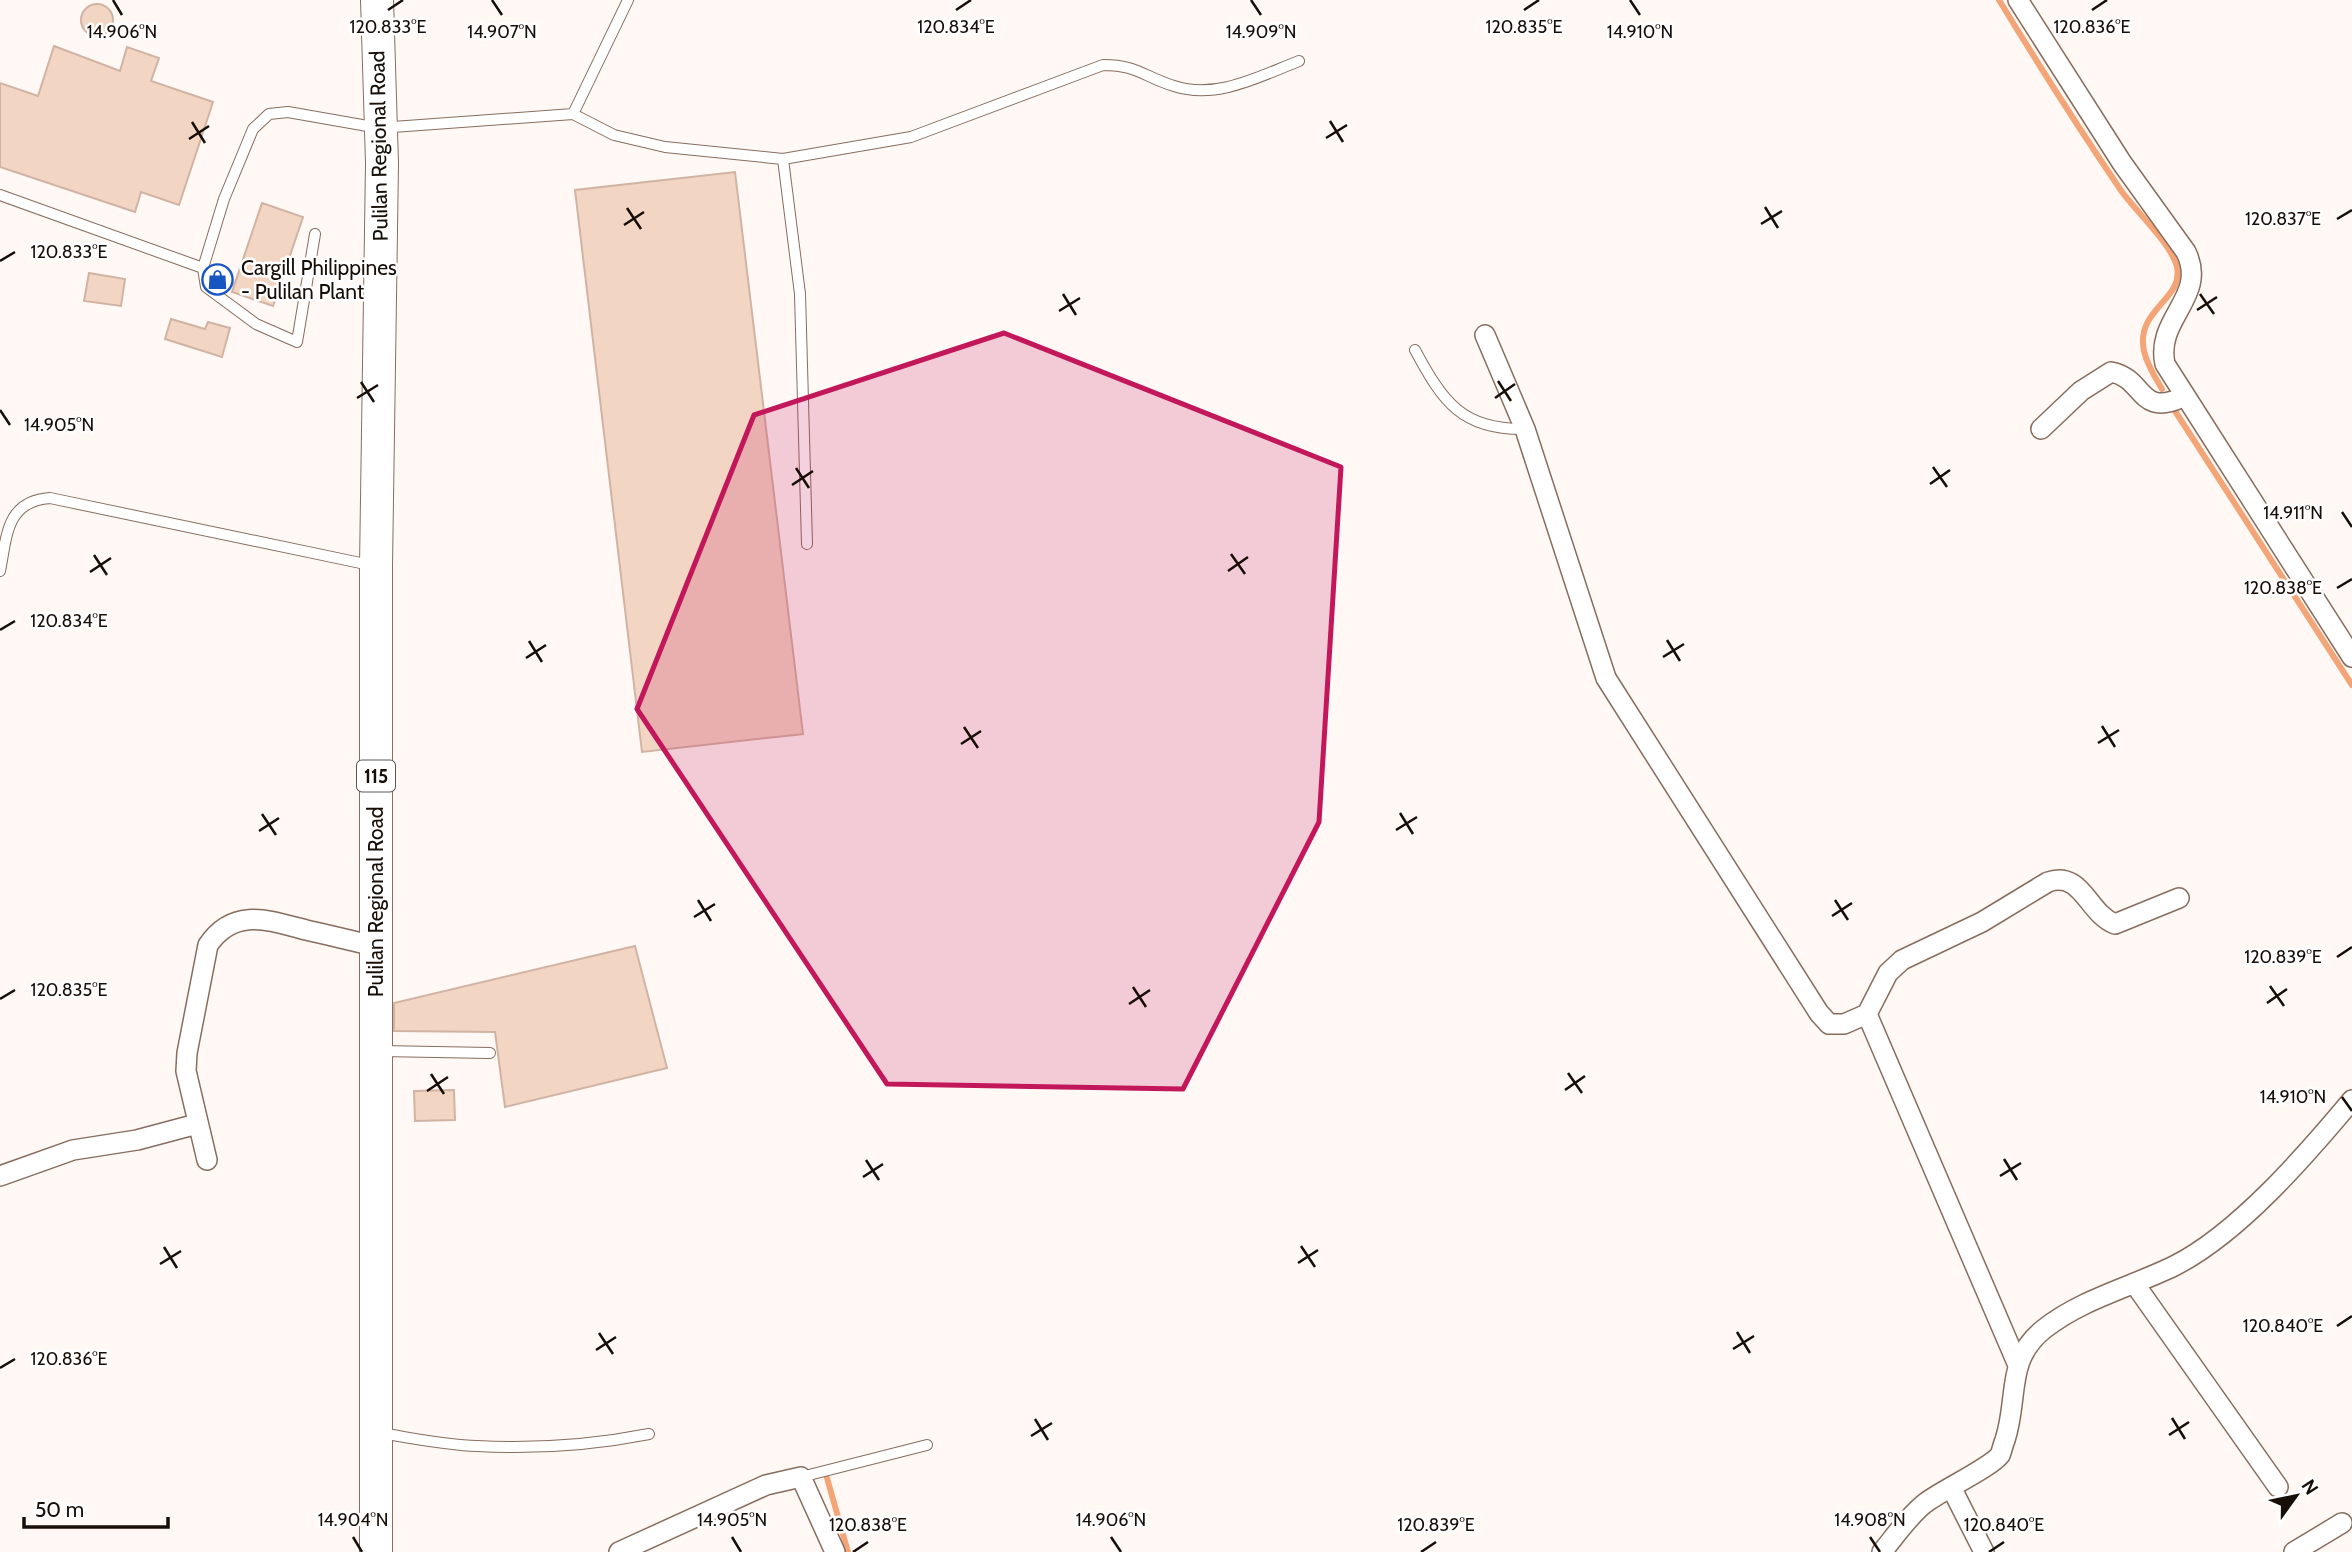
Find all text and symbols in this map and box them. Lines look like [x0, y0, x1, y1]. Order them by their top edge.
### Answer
text: 120.833°E [350, 16, 426, 38]
text: 120.834°E [917, 16, 995, 38]
text: 120.835°E [1486, 16, 1562, 38]
text: 120.836°E [2053, 16, 2131, 38]
text: 14.906°N [87, 21, 157, 43]
text: 14.907°N [467, 21, 537, 43]
text: 14.909°N [1226, 21, 1296, 43]
text: 14.910°N [1607, 21, 1673, 43]
street label: Pulilan Regional Road [364, 50, 393, 242]
text: 120.837°E [2245, 208, 2321, 230]
text: 120.833°E [31, 241, 107, 263]
place label: Cargill Philippines - Pulilan Plant [241, 255, 397, 304]
shop icon: Cargill Philippines - Pulilan Plant [201, 263, 235, 297]
text: 14.905°N [24, 414, 94, 436]
text: 14.911°N [2263, 502, 2323, 524]
text: 120.838°E [2244, 577, 2322, 599]
text: 120.834°E [30, 610, 108, 632]
road number: 115 [357, 761, 395, 792]
street label: Pulilan Regional Road [363, 807, 388, 997]
text: 120.839°E [2244, 946, 2322, 968]
text: 120.835°E [31, 979, 107, 1001]
text: 14.910°N [2260, 1086, 2326, 1108]
text: 120.840°E [2243, 1315, 2323, 1337]
text: 120.836°E [30, 1348, 108, 1370]
north arrow [2261, 1461, 2331, 1531]
text: N [2297, 1475, 2323, 1499]
scale bar [24, 1486, 168, 1530]
text: 50 m [35, 1497, 84, 1522]
text: 14.904°N [318, 1509, 388, 1531]
text: 14.905°N [697, 1509, 767, 1531]
text: 14.906°N [1076, 1509, 1146, 1531]
text: 14.908°N [1834, 1509, 1906, 1531]
text: 120.838°E [829, 1514, 907, 1536]
text: 120.839°E [1397, 1514, 1475, 1536]
text: 120.840°E [1964, 1514, 2044, 1536]

